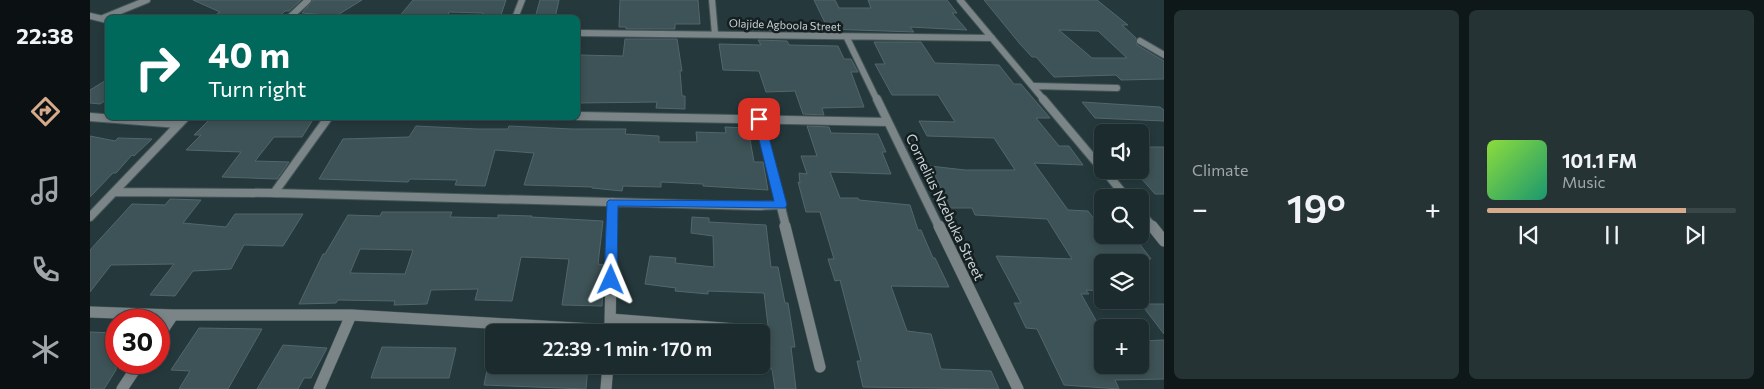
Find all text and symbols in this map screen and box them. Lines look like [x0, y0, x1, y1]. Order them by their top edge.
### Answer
street label: Olajide Agboola Street [729, 16, 842, 33]
text: 22:38 [16, 22, 74, 49]
text: 40 m [208, 32, 290, 75]
icon: right [125, 35, 190, 100]
text: Turn right [208, 75, 306, 102]
icon: directions [28, 94, 63, 129]
pin [738, 98, 780, 140]
icon: arrive [745, 105, 773, 133]
map controls [1094, 124, 1149, 374]
button: sound [1094, 124, 1149, 179]
street label: Cornelius Nzebuka Street [902, 131, 989, 283]
text: 101.1 FM [1562, 149, 1637, 172]
text: Climate [1192, 160, 1248, 179]
text: Music [1562, 172, 1606, 191]
icon: music [28, 173, 63, 208]
text: 19° [1287, 184, 1346, 231]
button: search [1094, 189, 1149, 244]
text: − [1192, 191, 1208, 225]
text: + [1425, 191, 1441, 225]
icon: previous [1515, 221, 1543, 249]
icon: pause [1598, 221, 1626, 249]
icon: next [1681, 221, 1709, 249]
icon: phone [28, 252, 63, 287]
position arrow [584, 253, 636, 305]
button: layers [1094, 254, 1149, 309]
speed limit sign: 30 [105, 309, 170, 374]
button: + [1094, 319, 1149, 374]
icon: climate [28, 332, 63, 367]
text: 22:39 · 1 min · 170 m [543, 337, 712, 360]

